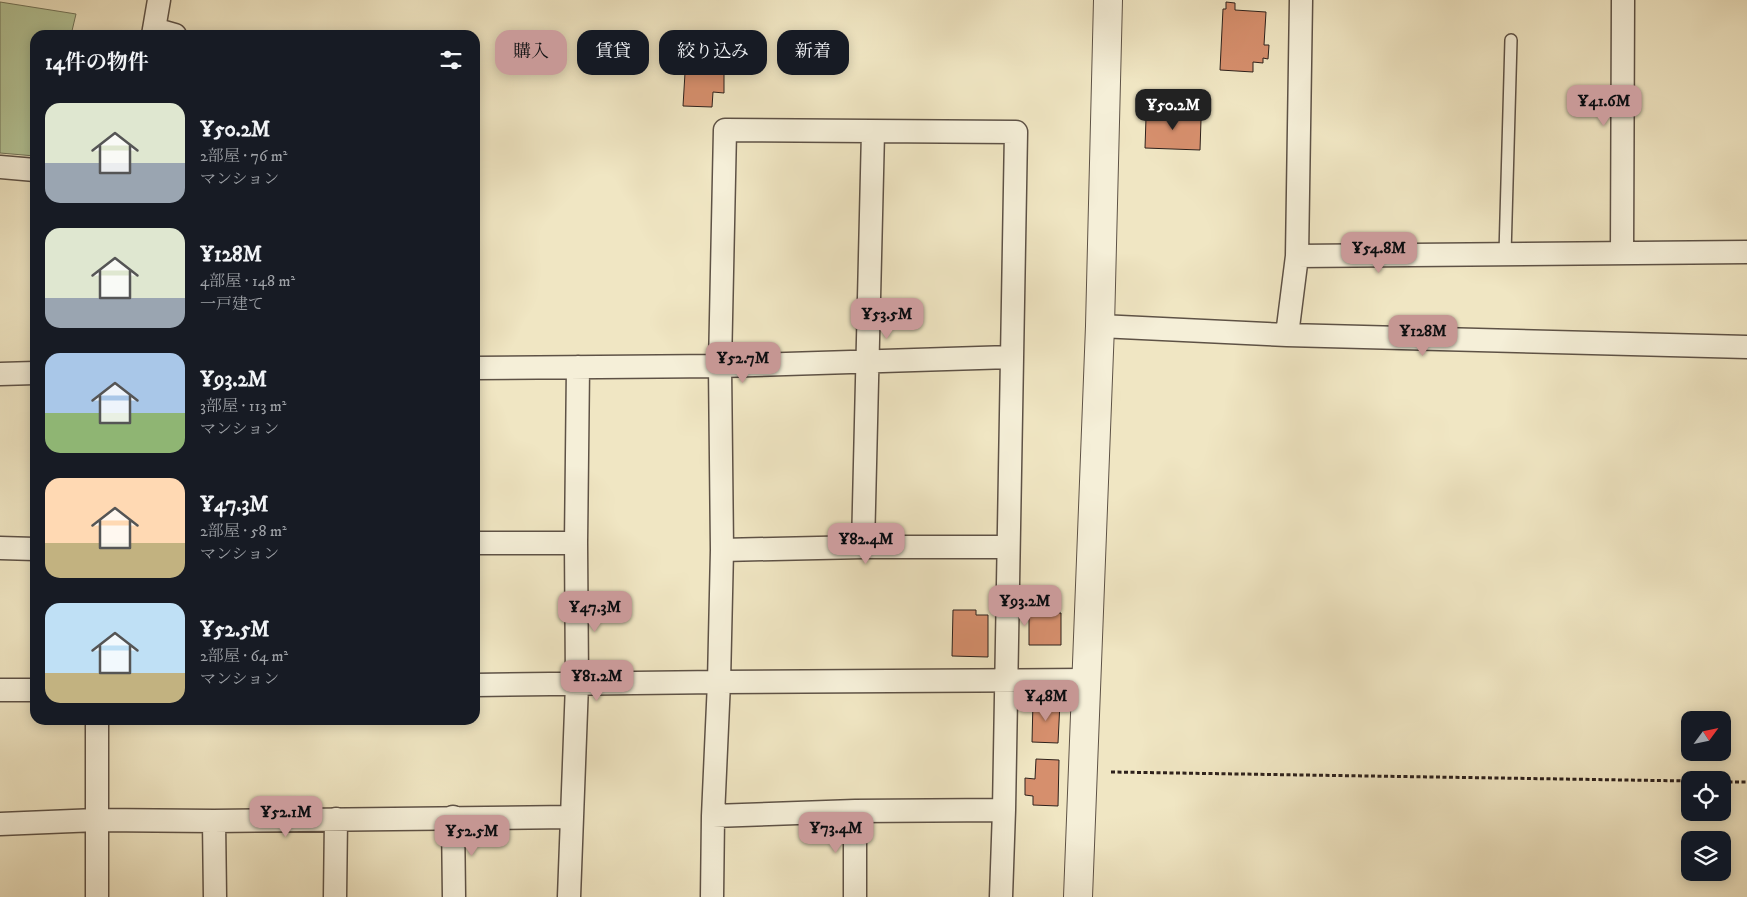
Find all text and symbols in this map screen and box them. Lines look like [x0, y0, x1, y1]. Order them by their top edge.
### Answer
chip: 購入 [495, 30, 567, 75]
chip: 賃貸 [577, 30, 649, 75]
chip: 絞り込み [659, 30, 767, 75]
chip: 新着 [777, 30, 849, 75]
icon: filters [437, 46, 465, 74]
text: 14件の物件 [45, 50, 149, 76]
pin: ¥41.6M [1563, 84, 1645, 127]
pin: ¥50.2M [1132, 88, 1214, 131]
text: ¥41.6M [1578, 91, 1630, 111]
text: ¥50.2M [1146, 95, 1200, 115]
text: ¥50.2M [200, 117, 270, 143]
icon: home [85, 123, 145, 183]
text: 2部屋 · 76 m² [200, 146, 287, 166]
text: マンション [200, 169, 279, 189]
pin: ¥54.8M [1338, 232, 1420, 274]
text: ¥54.8M [1352, 238, 1406, 258]
text: ¥128M [200, 242, 262, 268]
icon: home [85, 248, 145, 308]
text: 4部屋 · 148 m² [200, 271, 295, 291]
text: 一戸建て [200, 294, 264, 314]
pin: ¥53.5M [846, 298, 928, 340]
text: ¥53.5M [862, 304, 912, 324]
pin: ¥128M [1388, 314, 1458, 357]
text: ¥128M [1399, 321, 1447, 341]
pin: ¥52.7M [702, 342, 784, 384]
text: ¥52.7M [717, 348, 769, 368]
text: ¥93.2M [200, 367, 267, 393]
icon: home [85, 373, 145, 433]
text: 3部屋 · 113 m² [200, 396, 287, 416]
text: マンション [200, 419, 279, 439]
text: ¥47.3M [200, 492, 268, 518]
icon: home [85, 498, 145, 558]
text: 2部屋 · 58 m² [200, 521, 287, 541]
pin: ¥82.4M [825, 522, 907, 565]
text: ¥82.4M [839, 529, 893, 549]
text: マンション [200, 544, 279, 564]
pin: ¥93.2M [984, 584, 1066, 627]
pin: ¥47.3M [554, 590, 636, 633]
text: ¥93.2M [1000, 591, 1050, 611]
text: ¥47.3M [569, 597, 621, 617]
text: ¥52.5M [200, 617, 270, 643]
icon: home [85, 623, 145, 683]
text: 2部屋 · 64 m² [200, 646, 288, 666]
pin: ¥81.2M [556, 660, 638, 702]
text: ¥81.2M [572, 666, 622, 686]
text: マンション [200, 669, 279, 689]
pin: ¥48M [1016, 680, 1076, 722]
text: ¥48M [1025, 686, 1067, 706]
north arrow [1681, 711, 1731, 761]
map controls [1681, 711, 1731, 881]
button: locate [1681, 771, 1731, 821]
pin: ¥52.1M [245, 796, 327, 838]
text: ¥52.1M [260, 802, 312, 822]
pin: ¥73.4M [795, 812, 877, 854]
pin: ¥52.5M [431, 814, 513, 857]
text: ¥73.4M [810, 818, 862, 838]
text: ¥52.5M [446, 821, 498, 841]
button: layers [1681, 831, 1731, 881]

